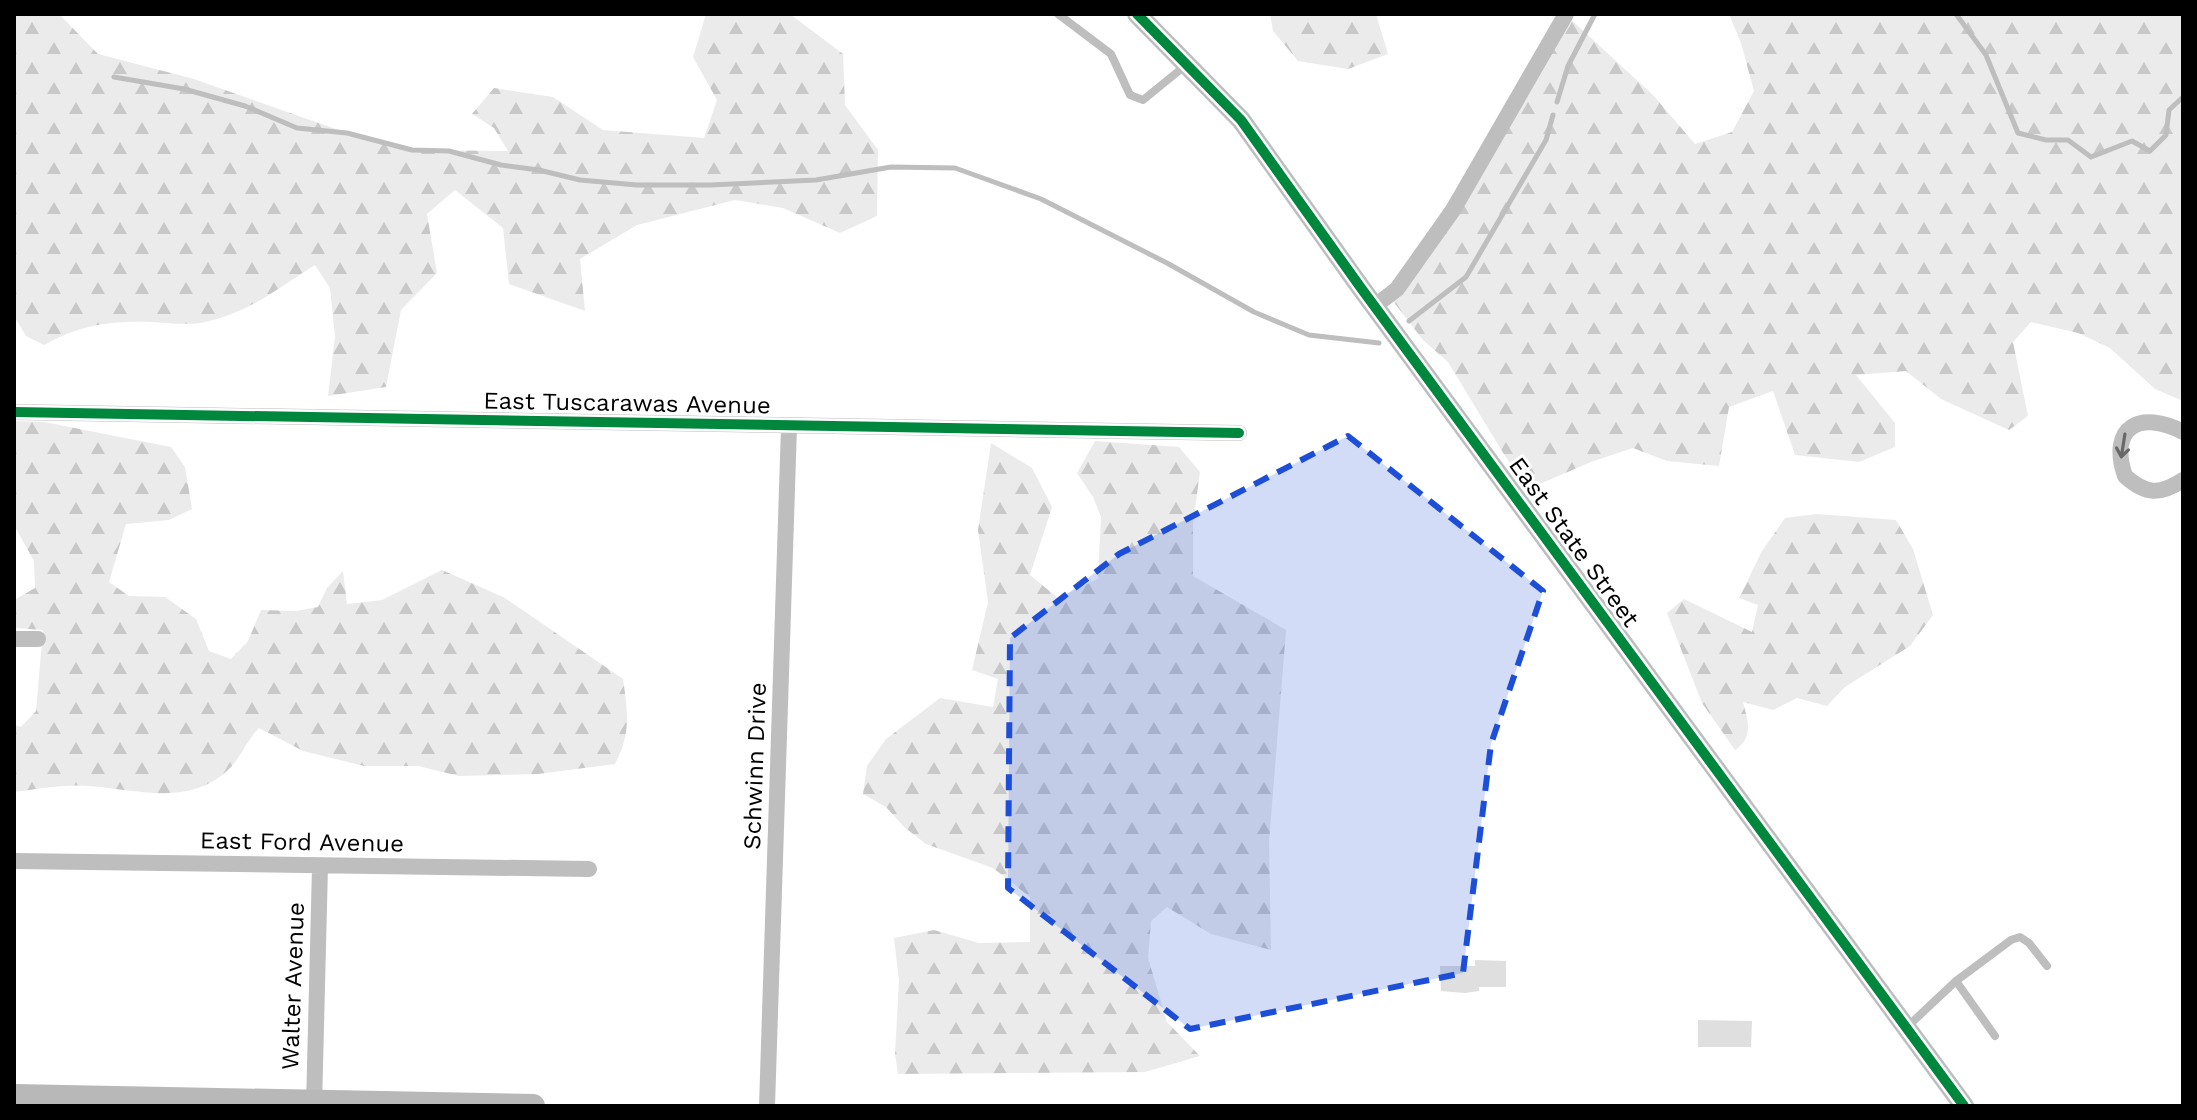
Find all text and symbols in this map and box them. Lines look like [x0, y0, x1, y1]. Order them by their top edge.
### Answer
street label: East Tuscarawas Avenue [483, 386, 771, 420]
one-way arrow [2115, 433, 2130, 459]
street label: East State Street [1503, 452, 1645, 632]
street label: Schwinn Drive [738, 682, 772, 850]
street label: East Ford Avenue [200, 826, 404, 858]
street label: Walter Avenue [276, 902, 310, 1070]

